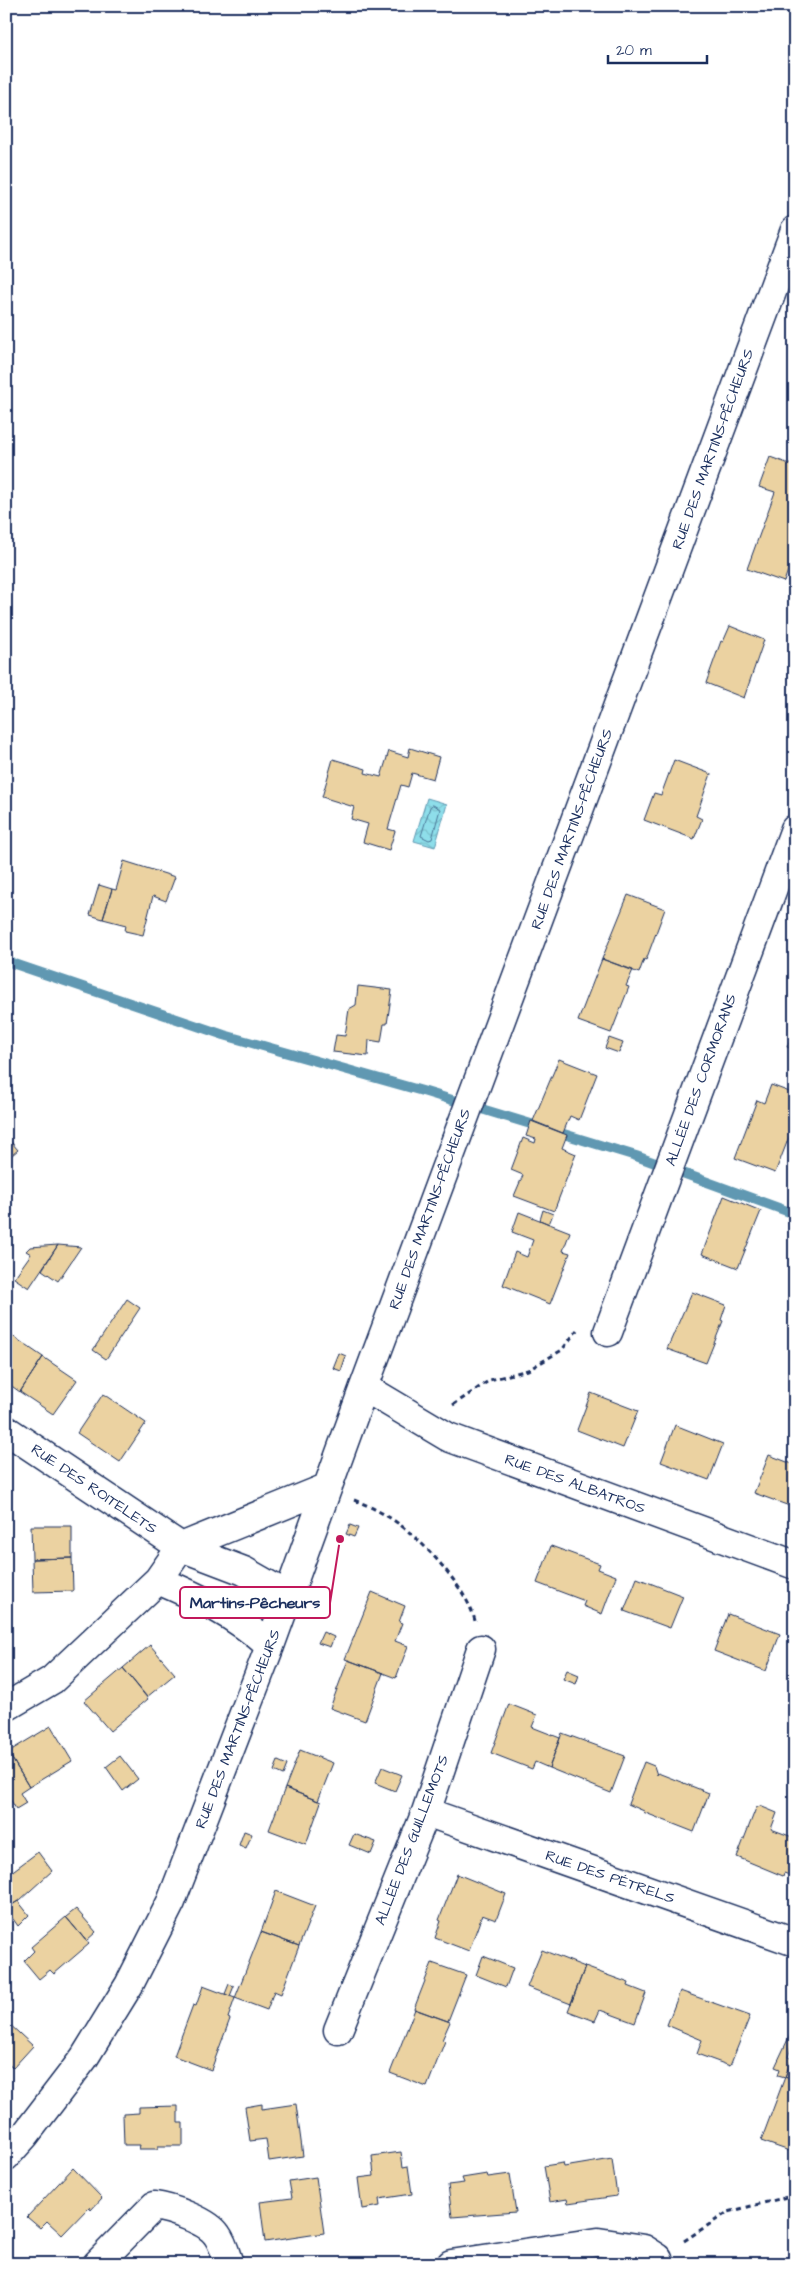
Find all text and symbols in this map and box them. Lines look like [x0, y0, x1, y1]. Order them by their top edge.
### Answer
scale bar [608, 32, 707, 64]
text: 20 m [616, 40, 652, 61]
street label: RUE DES MARTINS-PÊCHEURS [667, 345, 759, 552]
street label: RUE DES MARTINS-PÊCHEURS [526, 725, 618, 932]
street label: ALLÉE DES CORMORANS [660, 991, 742, 1169]
street label: RUE DES MARTINS-PÊCHEURS [384, 1105, 476, 1312]
street label: RUE DES ROITELETS [27, 1439, 161, 1539]
street label: RUE DES ALBATROS [502, 1449, 649, 1519]
callout: Martins-Pêcheurs [180, 1587, 330, 1618]
text: Martins-Pêcheurs [190, 1592, 320, 1614]
street label: RUE DES MARTINS-PÊCHEURS [190, 1626, 286, 1832]
street label: ALLÉE DES GUILLEMOTS [370, 1752, 454, 1928]
street label: RUE DES PÉTRELS [542, 1845, 678, 1909]

